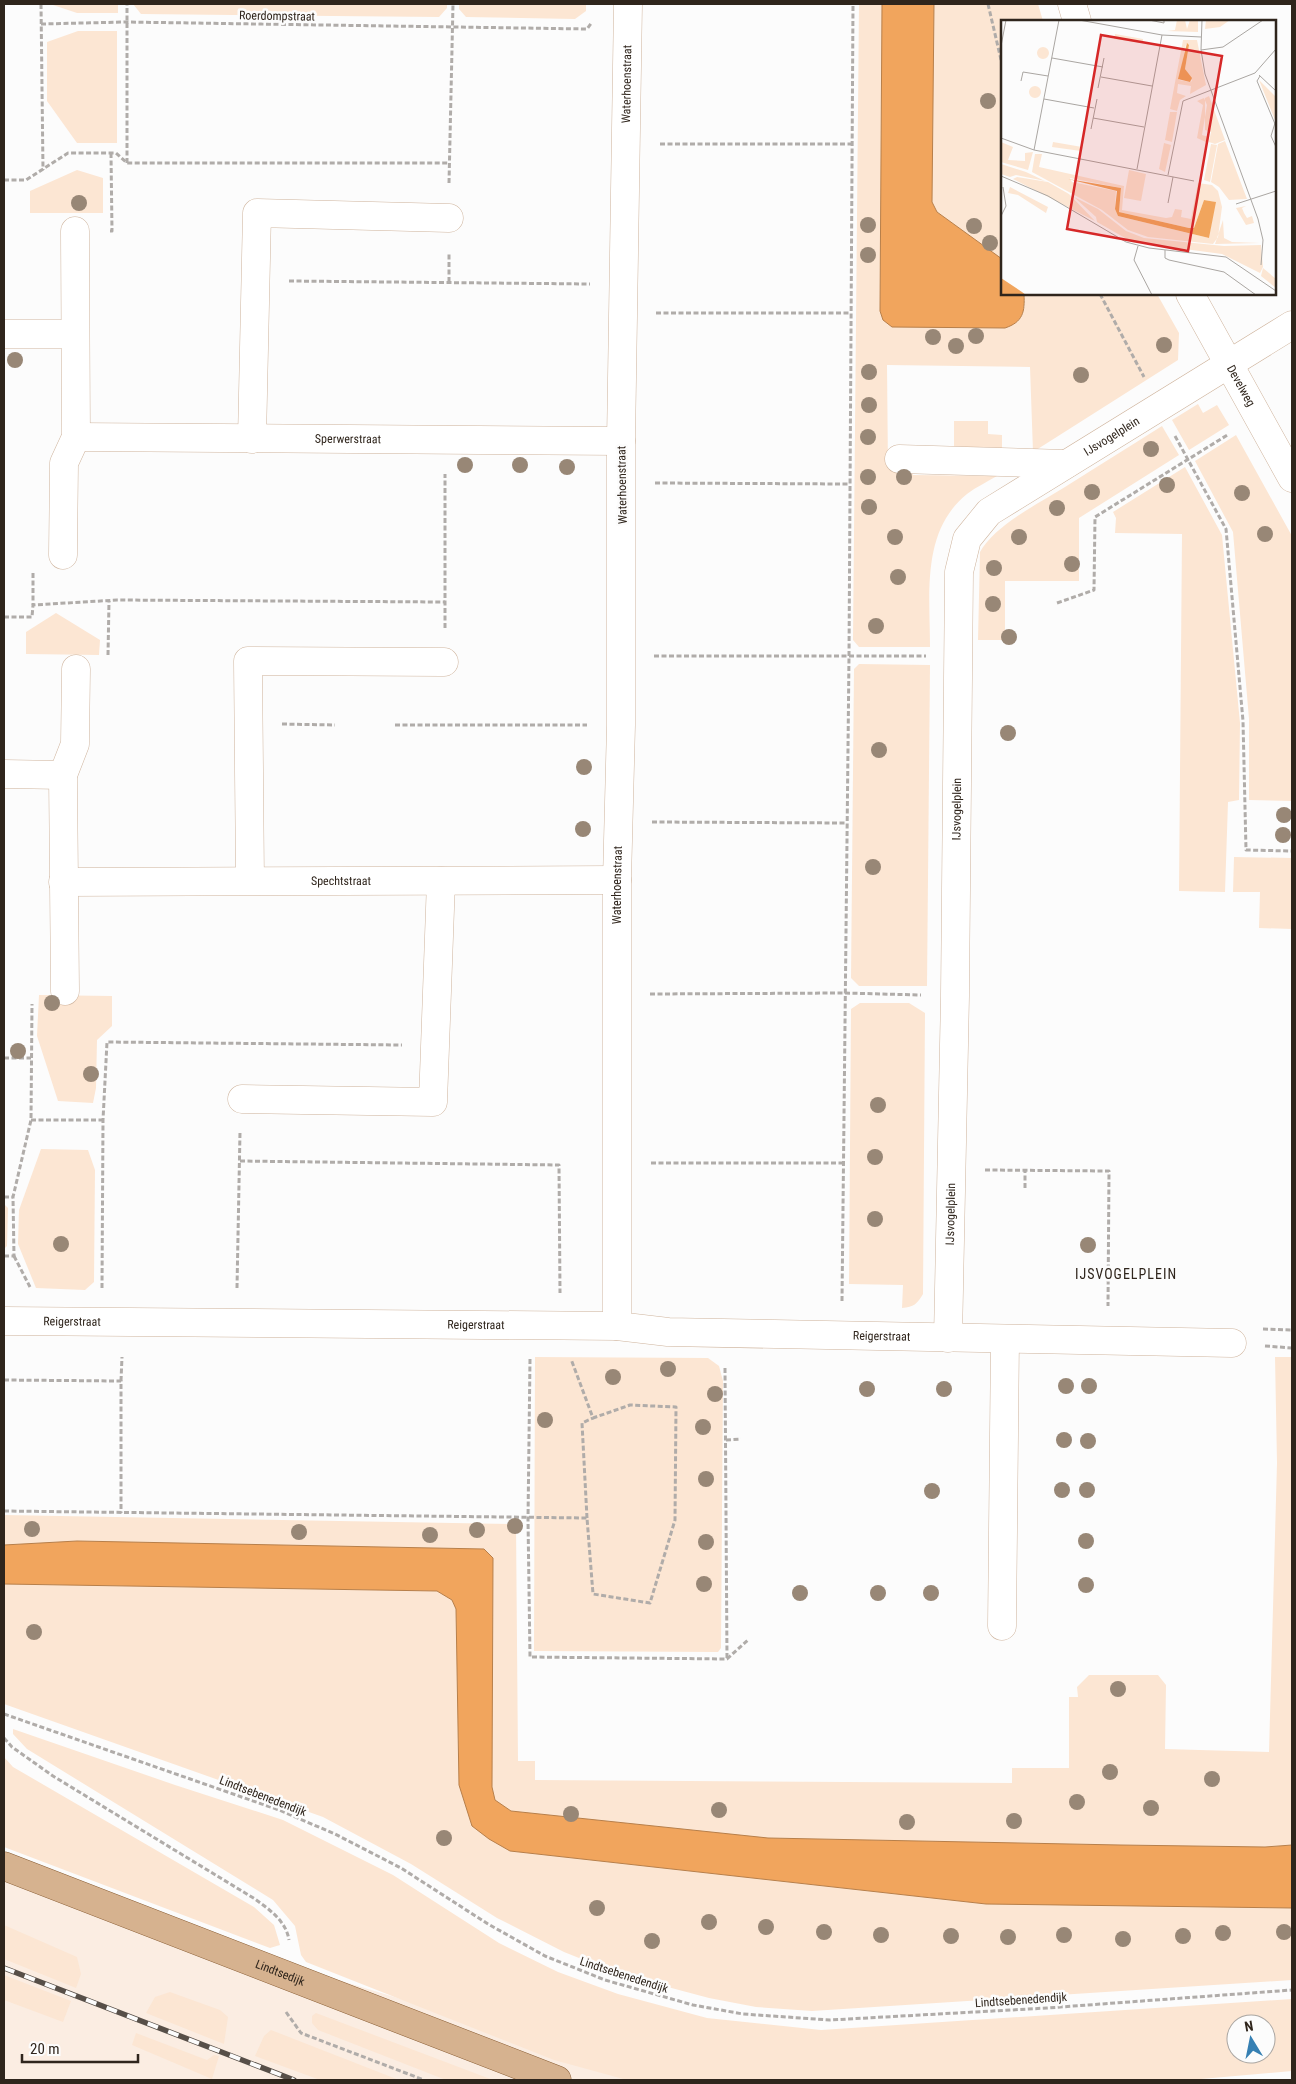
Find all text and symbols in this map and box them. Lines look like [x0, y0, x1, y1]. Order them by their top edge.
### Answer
street label: Roerdompstraat [239, 8, 316, 24]
inset map [1001, 20, 1276, 295]
street label: Waterhoenstraat [619, 44, 634, 123]
street label: Develweg [1224, 363, 1258, 409]
street label: IJsvogelplein [1081, 414, 1142, 459]
street label: Sperwerstraat [315, 432, 382, 446]
street label: Waterhoenstraat [614, 445, 630, 524]
street label: IJsvogelplein [949, 778, 964, 840]
street label: Waterhoenstraat [610, 845, 625, 924]
street label: Spechtstraat [311, 874, 372, 888]
street label: IJsvogelplein [943, 1182, 958, 1245]
district label: IJSVOGELPLEIN [1075, 1266, 1177, 1282]
street label: Reigerstraat [43, 1314, 101, 1329]
street label: Reigerstraat [447, 1318, 505, 1332]
street label: Reigerstraat [853, 1329, 911, 1344]
street label: Lindtsebenedendijk [218, 1773, 309, 1819]
street label: Lindtsebenedendijk [578, 1954, 670, 1996]
street label: Lindtsedijk [253, 1957, 307, 1989]
street label: Lindtsebenedendijk [975, 1990, 1068, 2010]
north arrow [1226, 2014, 1276, 2064]
text: N [1243, 2018, 1254, 2035]
scale bar [22, 2032, 139, 2064]
text: 20 m [30, 2040, 60, 2058]

